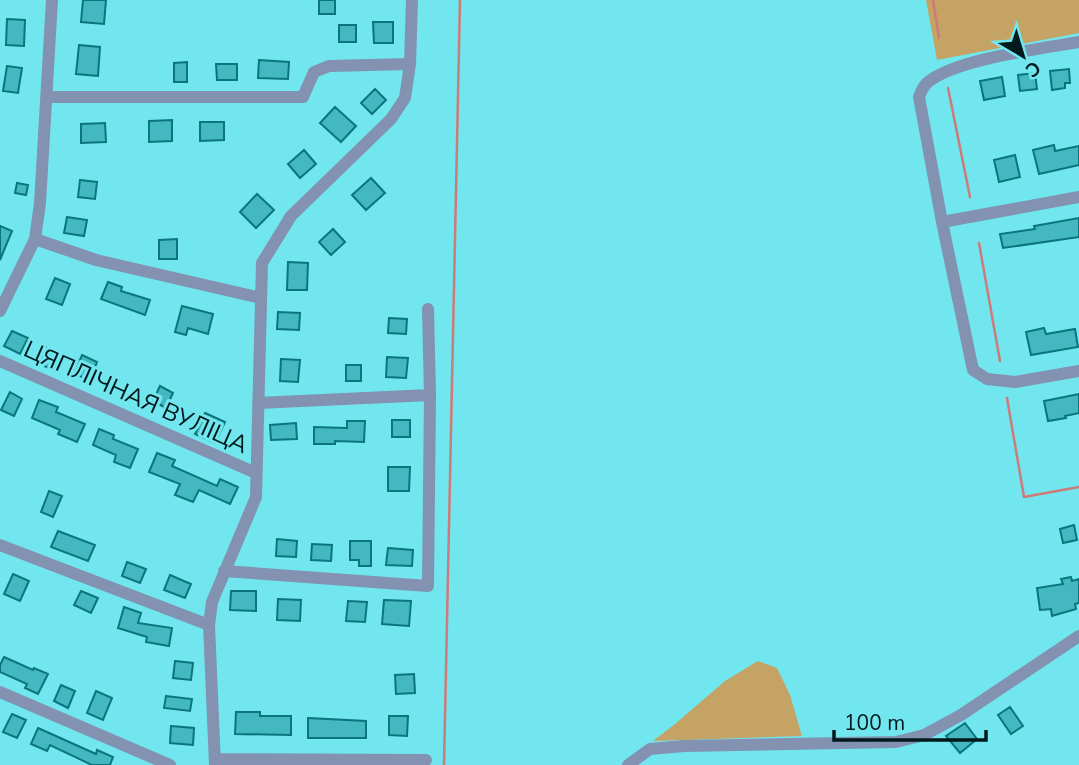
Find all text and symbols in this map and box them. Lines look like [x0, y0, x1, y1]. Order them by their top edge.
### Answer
north arrow [988, 21, 1058, 91]
text: С [1020, 54, 1046, 83]
street label: ЦЯПЛІЧНАЯ ВУЛІЦА [19, 333, 254, 461]
scale bar [834, 698, 986, 742]
text: 100 m [844, 709, 905, 737]

